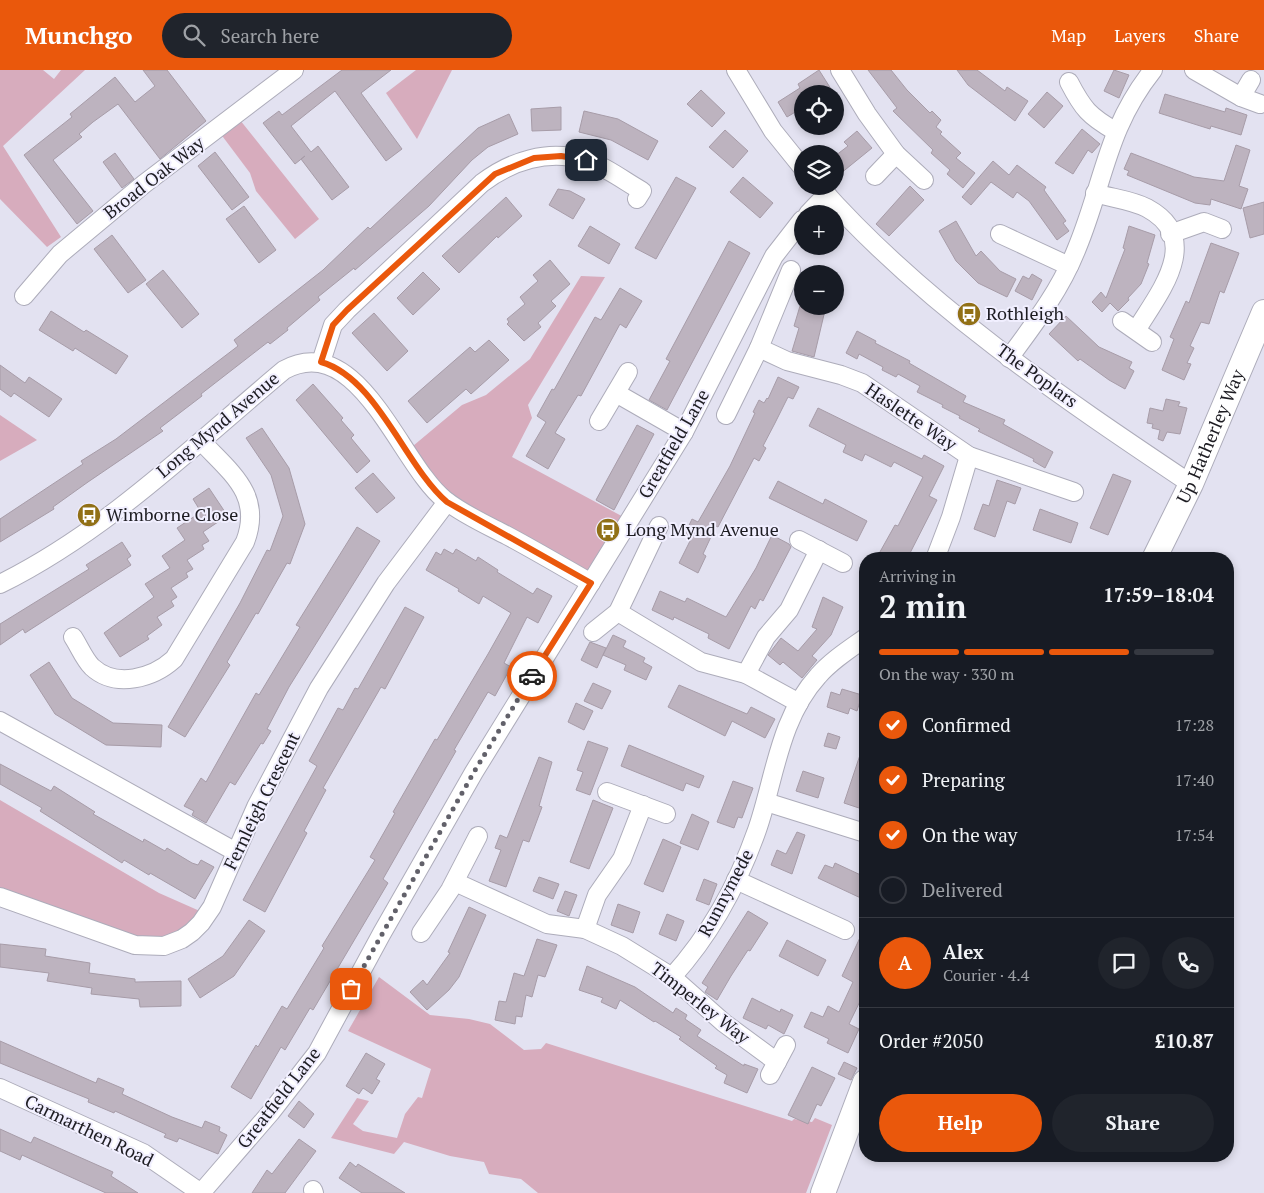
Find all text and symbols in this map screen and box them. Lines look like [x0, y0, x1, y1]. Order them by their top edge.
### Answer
search box [162, 13, 512, 58]
text: Munchgo [25, 19, 132, 51]
icon: search [180, 21, 208, 49]
text: Search here [220, 23, 319, 48]
text: Map [1051, 23, 1086, 47]
text: Layers [1114, 23, 1166, 47]
text: Share [1194, 23, 1239, 47]
map controls [794, 85, 844, 315]
button: locate [794, 85, 844, 135]
street label: Broad Oak Way [98, 130, 209, 224]
pin [565, 139, 607, 181]
button: layers [794, 145, 844, 195]
icon: home [572, 146, 600, 174]
button: + [794, 205, 844, 255]
button: − [794, 265, 844, 315]
bus stop icon: Rothleigh [956, 301, 982, 327]
place label: Rothleigh [986, 301, 1064, 325]
street label: The Poplars [992, 338, 1083, 413]
street label: Up Hatherley Way [1170, 365, 1250, 507]
street label: Long Mynd Avenue [151, 366, 284, 483]
street label: Haslette Way [861, 377, 963, 456]
street label: Greatfield Lane [632, 384, 714, 503]
bus stop icon: Wimborne Close [76, 502, 102, 528]
place label: Wimborne Close [106, 502, 238, 526]
bus stop icon: Long Mynd Avenue [595, 517, 621, 543]
place label: Long Mynd Avenue [626, 517, 779, 541]
text: Arriving in [879, 565, 956, 587]
text: 17:59–18:04 [1103, 582, 1214, 607]
text: 2 min [879, 585, 967, 627]
courier [507, 651, 557, 701]
icon: car [518, 662, 546, 690]
text: On the way · 330 m [879, 663, 1014, 685]
icon: check [879, 711, 907, 739]
text: Confirmed [922, 712, 1011, 737]
text: 17:28 [1175, 714, 1214, 736]
street label: Fernleigh Crescent [217, 727, 305, 873]
icon: check [879, 766, 907, 794]
text: Preparing [922, 767, 1005, 792]
text: 17:40 [1175, 769, 1214, 791]
icon: check [879, 821, 907, 849]
text: On the way [922, 822, 1017, 847]
text: 17:54 [1175, 824, 1214, 846]
street label: Runnymede [692, 845, 758, 941]
text: Delivered [922, 877, 1003, 902]
button: chat [1098, 937, 1150, 989]
button: phone [1162, 937, 1214, 989]
text: Alex [943, 939, 984, 964]
text: A [898, 950, 912, 975]
street label: Timperley Way [646, 956, 756, 1049]
text: Courier · 4.4 [943, 964, 1029, 986]
pin [330, 968, 372, 1010]
icon: bag [337, 975, 365, 1003]
text: Order #2050 [879, 1028, 983, 1053]
text: £10.87 [1155, 1028, 1214, 1053]
street label: Greatfield Lane [231, 1042, 325, 1153]
street label: Carmarthen Road [21, 1088, 158, 1172]
button: Help [879, 1094, 1042, 1152]
button: Share [1052, 1094, 1214, 1152]

